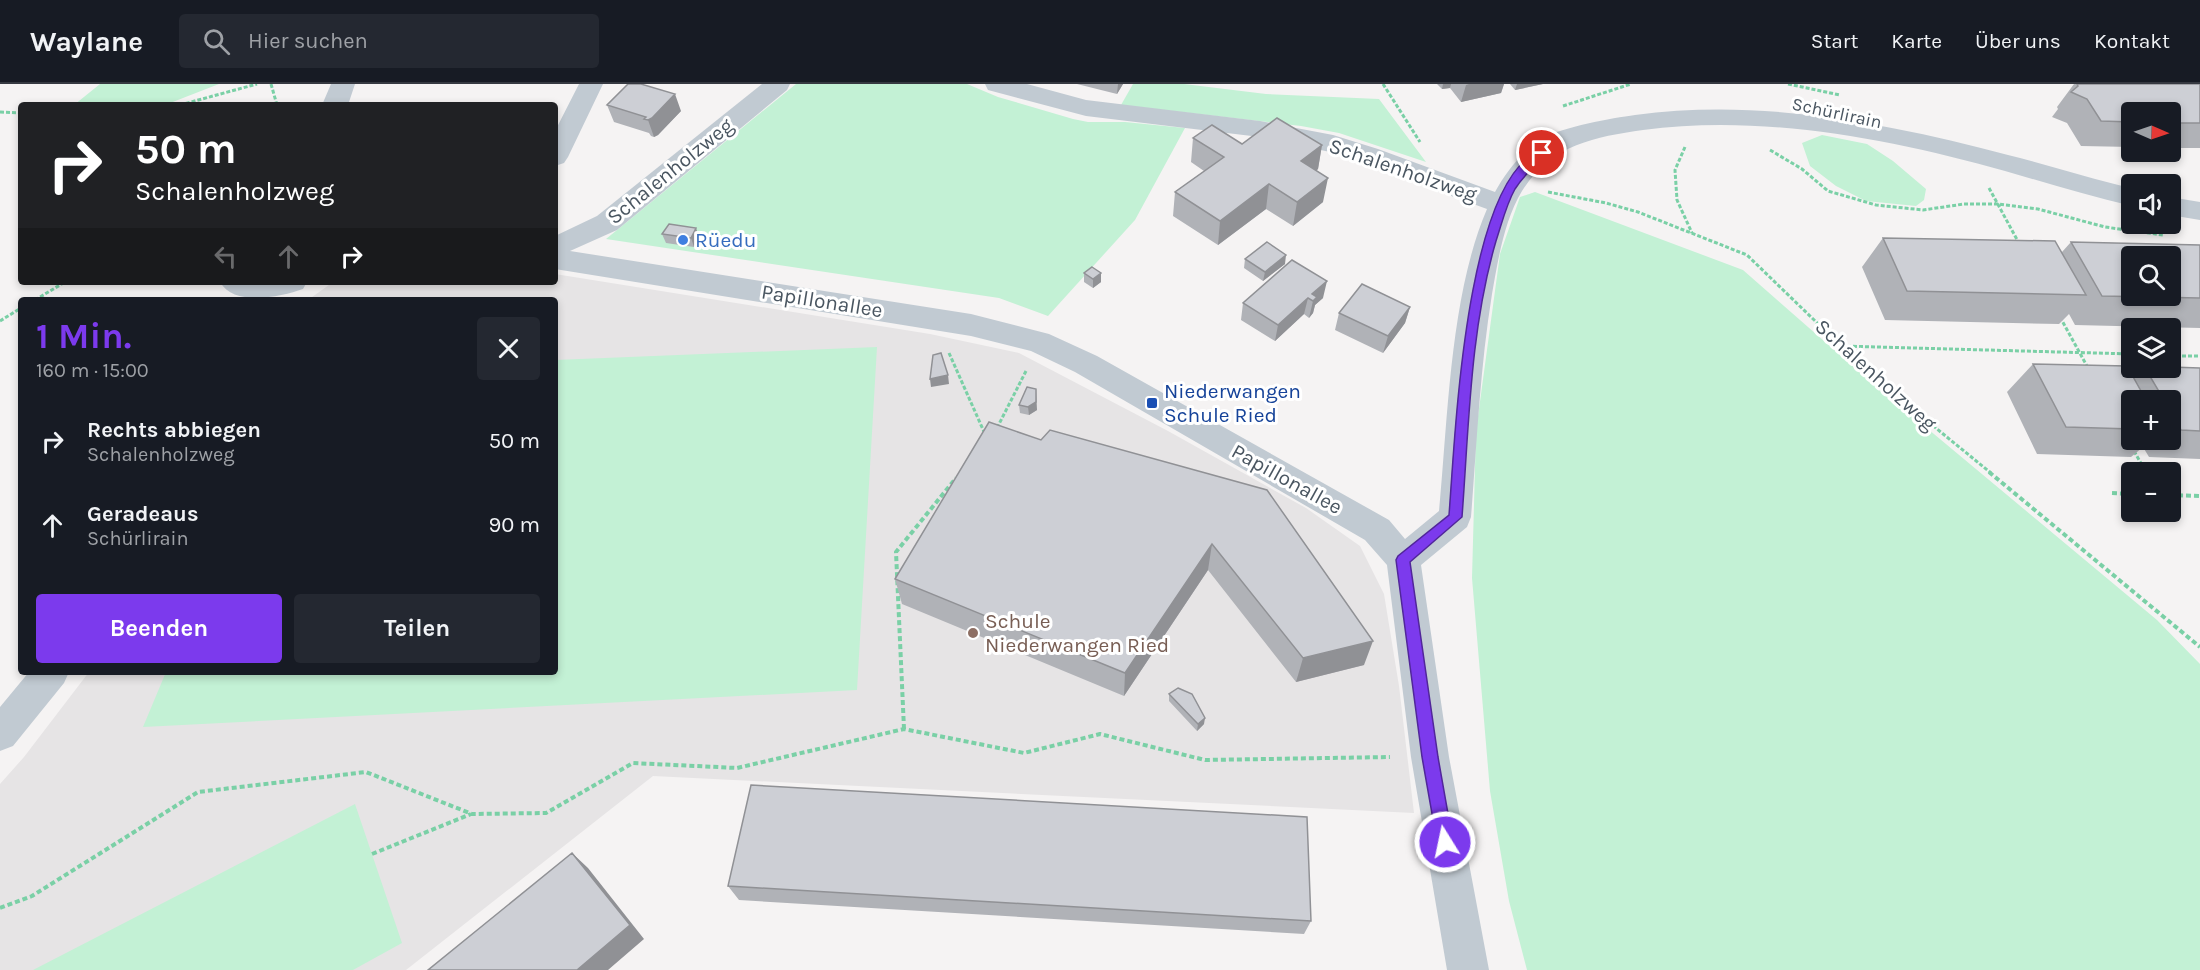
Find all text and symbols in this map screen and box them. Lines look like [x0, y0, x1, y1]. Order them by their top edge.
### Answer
search box [179, 14, 599, 68]
text: Waylane [30, 25, 143, 58]
icon: search [200, 25, 233, 58]
text: Hier suchen [248, 28, 368, 54]
text: Start [1811, 29, 1858, 53]
text: Karte [1891, 29, 1942, 53]
text: Über uns [1975, 29, 2061, 53]
text: Kontakt [2094, 29, 2170, 53]
street label: Schürlirain [1790, 93, 1884, 133]
north arrow [2121, 102, 2181, 162]
map controls [2121, 102, 2181, 522]
street label: Schalenholzweg [602, 113, 738, 229]
text: 50 m [135, 124, 237, 174]
icon: right [36, 126, 114, 204]
pin [1516, 127, 1567, 178]
street label: Schalenholzweg [1326, 133, 1480, 207]
icon: arrive [1525, 136, 1558, 169]
button: sound [2121, 174, 2181, 234]
text: Schalenholzweg [135, 175, 334, 207]
place label: Rüedu [695, 228, 757, 252]
marker: Rüedu [676, 233, 690, 247]
icon: left [209, 240, 242, 273]
icon: ahead [272, 240, 305, 273]
icon: right [335, 240, 368, 273]
button: search [2121, 246, 2181, 306]
street label: Papillonallee [760, 280, 884, 322]
street label: Schalenholzweg [1810, 314, 1942, 436]
text: 1 Min. [36, 315, 131, 357]
button: close [477, 317, 540, 380]
button: layers [2121, 318, 2181, 378]
text: 160 m · 15:00 [36, 359, 149, 382]
place label: Niederwangen Schule Ried [1164, 379, 1301, 427]
button: + [2121, 390, 2181, 450]
marker: Niederwangen Schule Ried [1145, 396, 1159, 410]
text: Rechts abbiegen [87, 417, 261, 443]
icon: right [36, 425, 69, 458]
text: 50 m [489, 428, 540, 454]
street label: Papillonallee [1228, 439, 1346, 519]
text: Schalenholzweg [87, 443, 235, 466]
button: − [2121, 462, 2181, 522]
text: Geradeaus [87, 501, 199, 527]
icon: ahead [36, 509, 69, 542]
text: 90 m [488, 512, 540, 538]
text: Schürlirain [87, 527, 189, 550]
button: Beenden [36, 594, 282, 663]
button: Teilen [294, 594, 540, 663]
place label: Schule Niederwangen Ried [985, 609, 1169, 657]
marker: Schule Niederwangen Ried [966, 626, 980, 640]
position arrow [1413, 810, 1477, 874]

